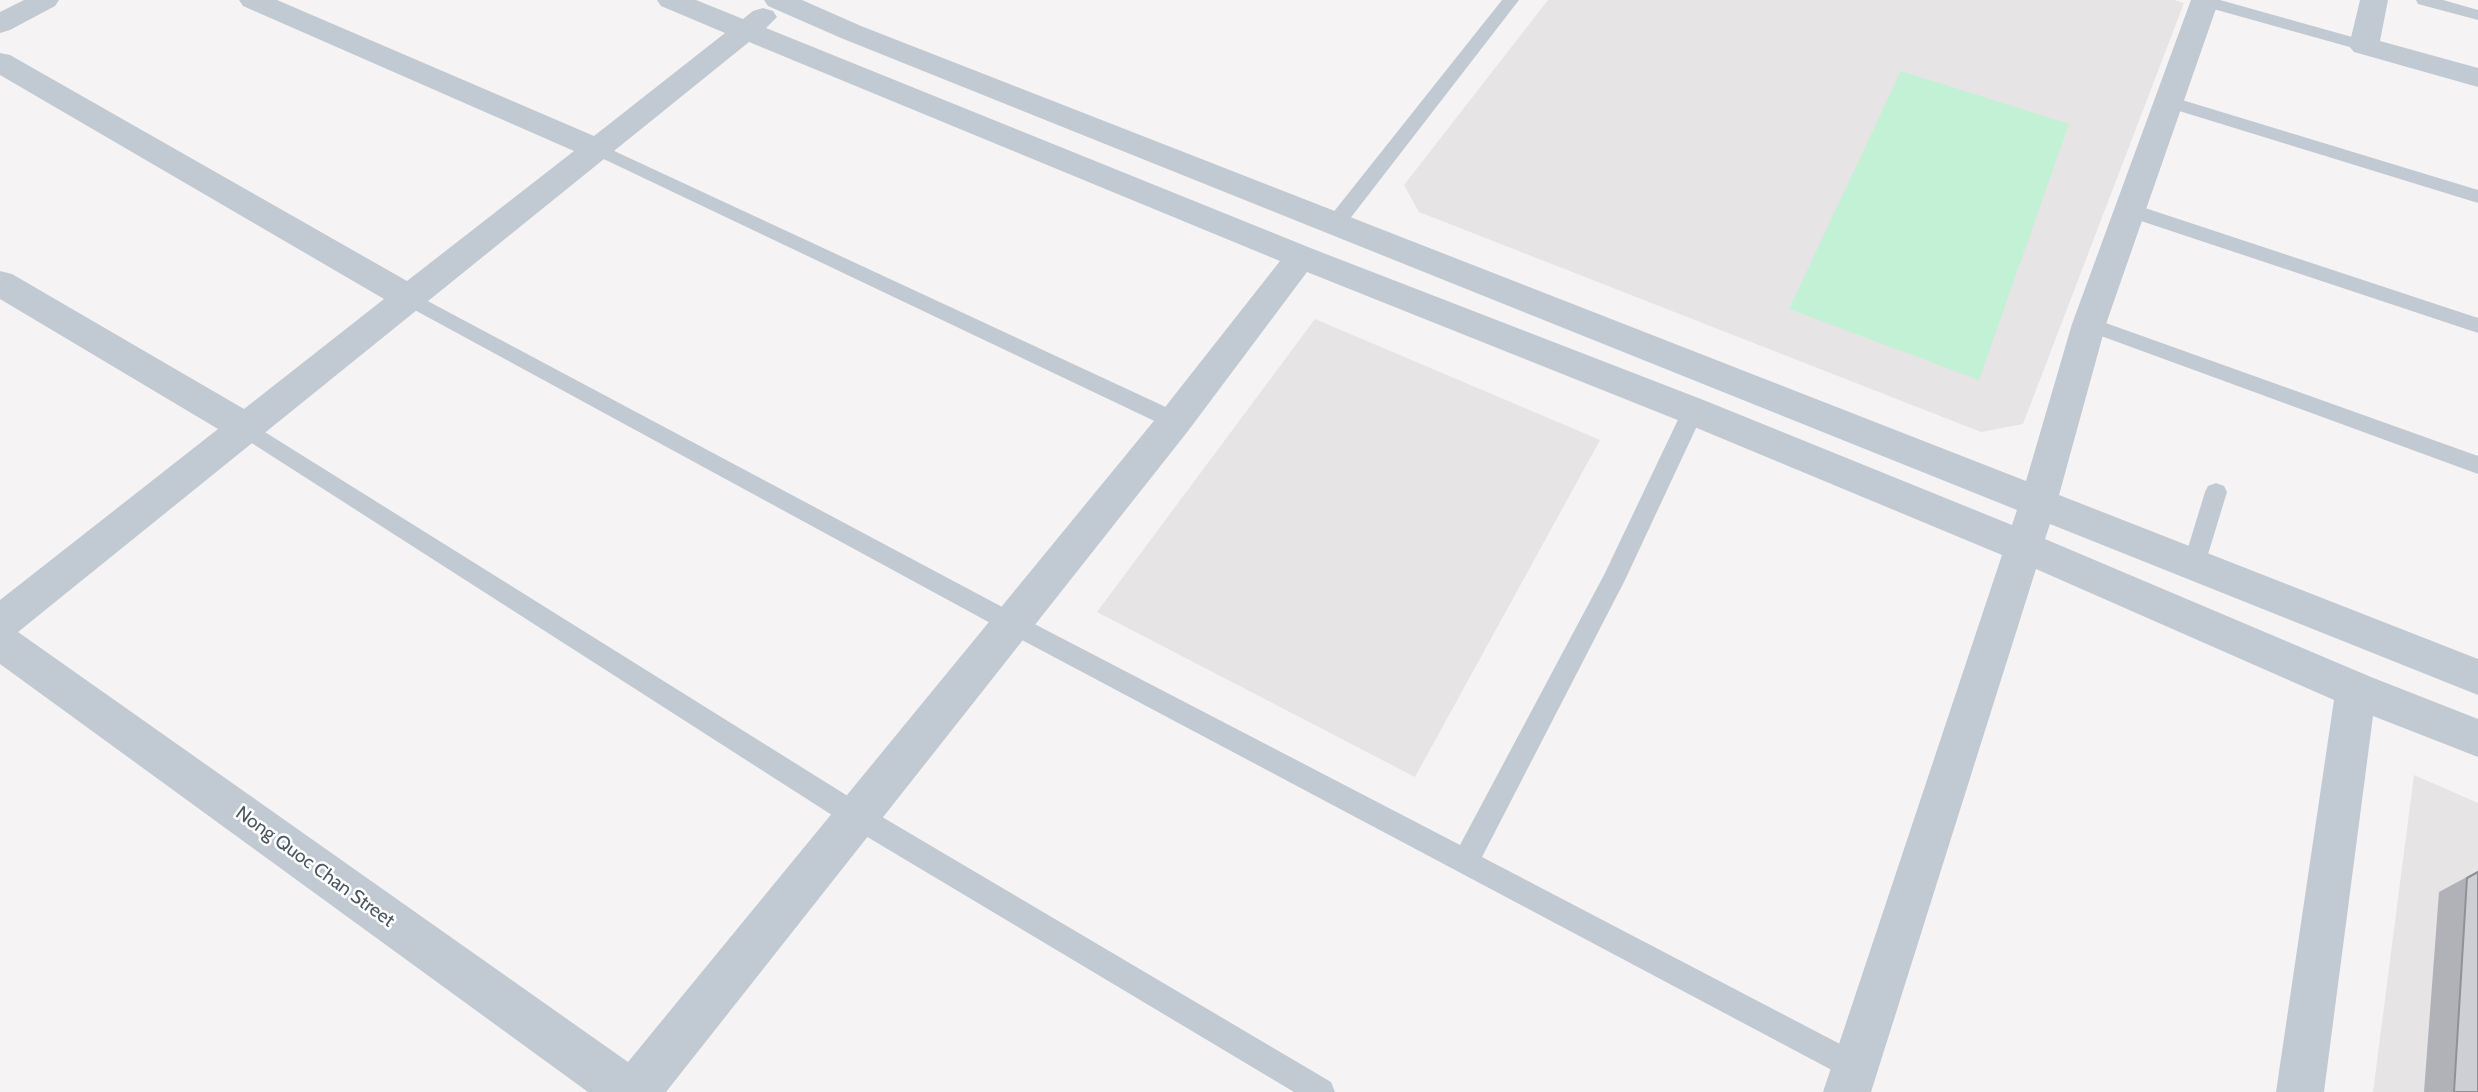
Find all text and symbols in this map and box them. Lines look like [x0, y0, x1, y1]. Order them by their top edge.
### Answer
street label: Nong Quoc Chan Street [231, 802, 399, 932]

